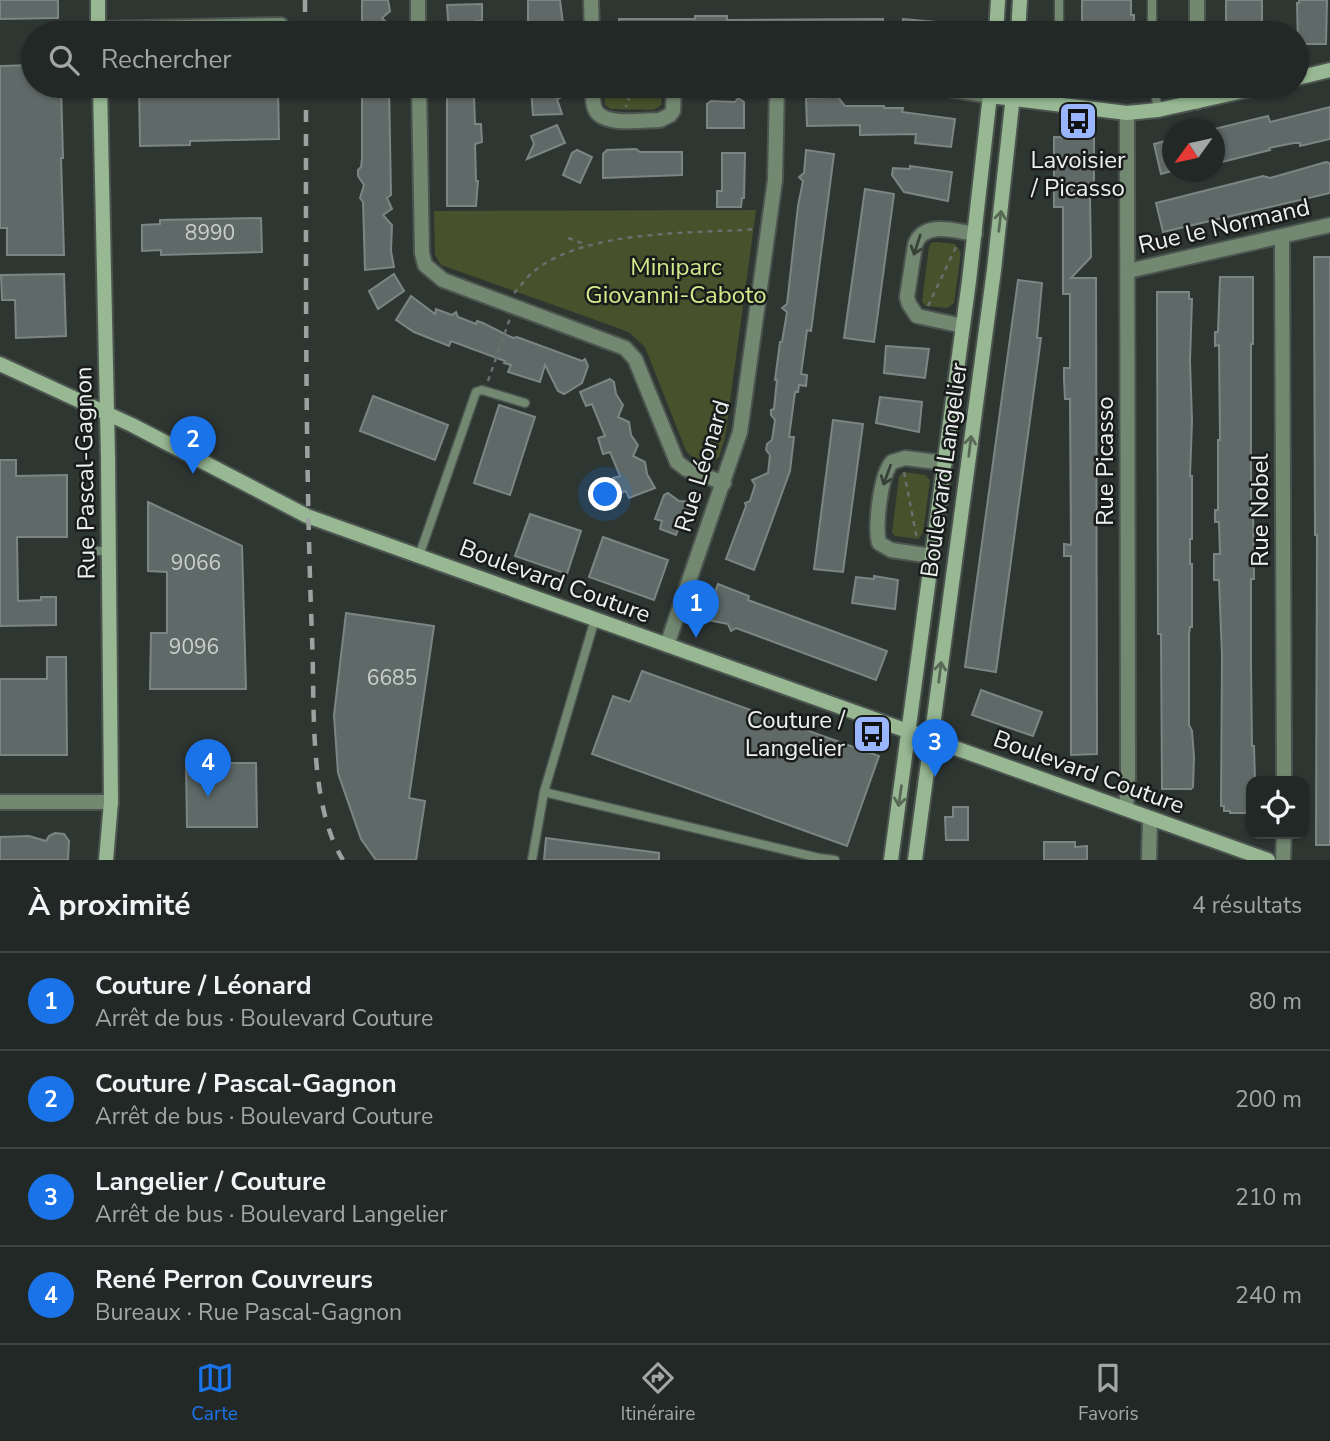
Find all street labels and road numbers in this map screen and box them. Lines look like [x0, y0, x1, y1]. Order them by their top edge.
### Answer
street label: Rue le Normand [1135, 191, 1313, 261]
street label: Boulevard Langelier [913, 360, 975, 579]
street label: Rue Pascal-Gagnon [67, 366, 103, 580]
street label: Rue Léonard [667, 396, 737, 536]
street label: Rue Picasso [1089, 396, 1121, 526]
street label: Rue Nobel [1244, 453, 1276, 567]
street label: Boulevard Couture [455, 532, 655, 630]
street label: Boulevard Couture [989, 723, 1189, 821]

